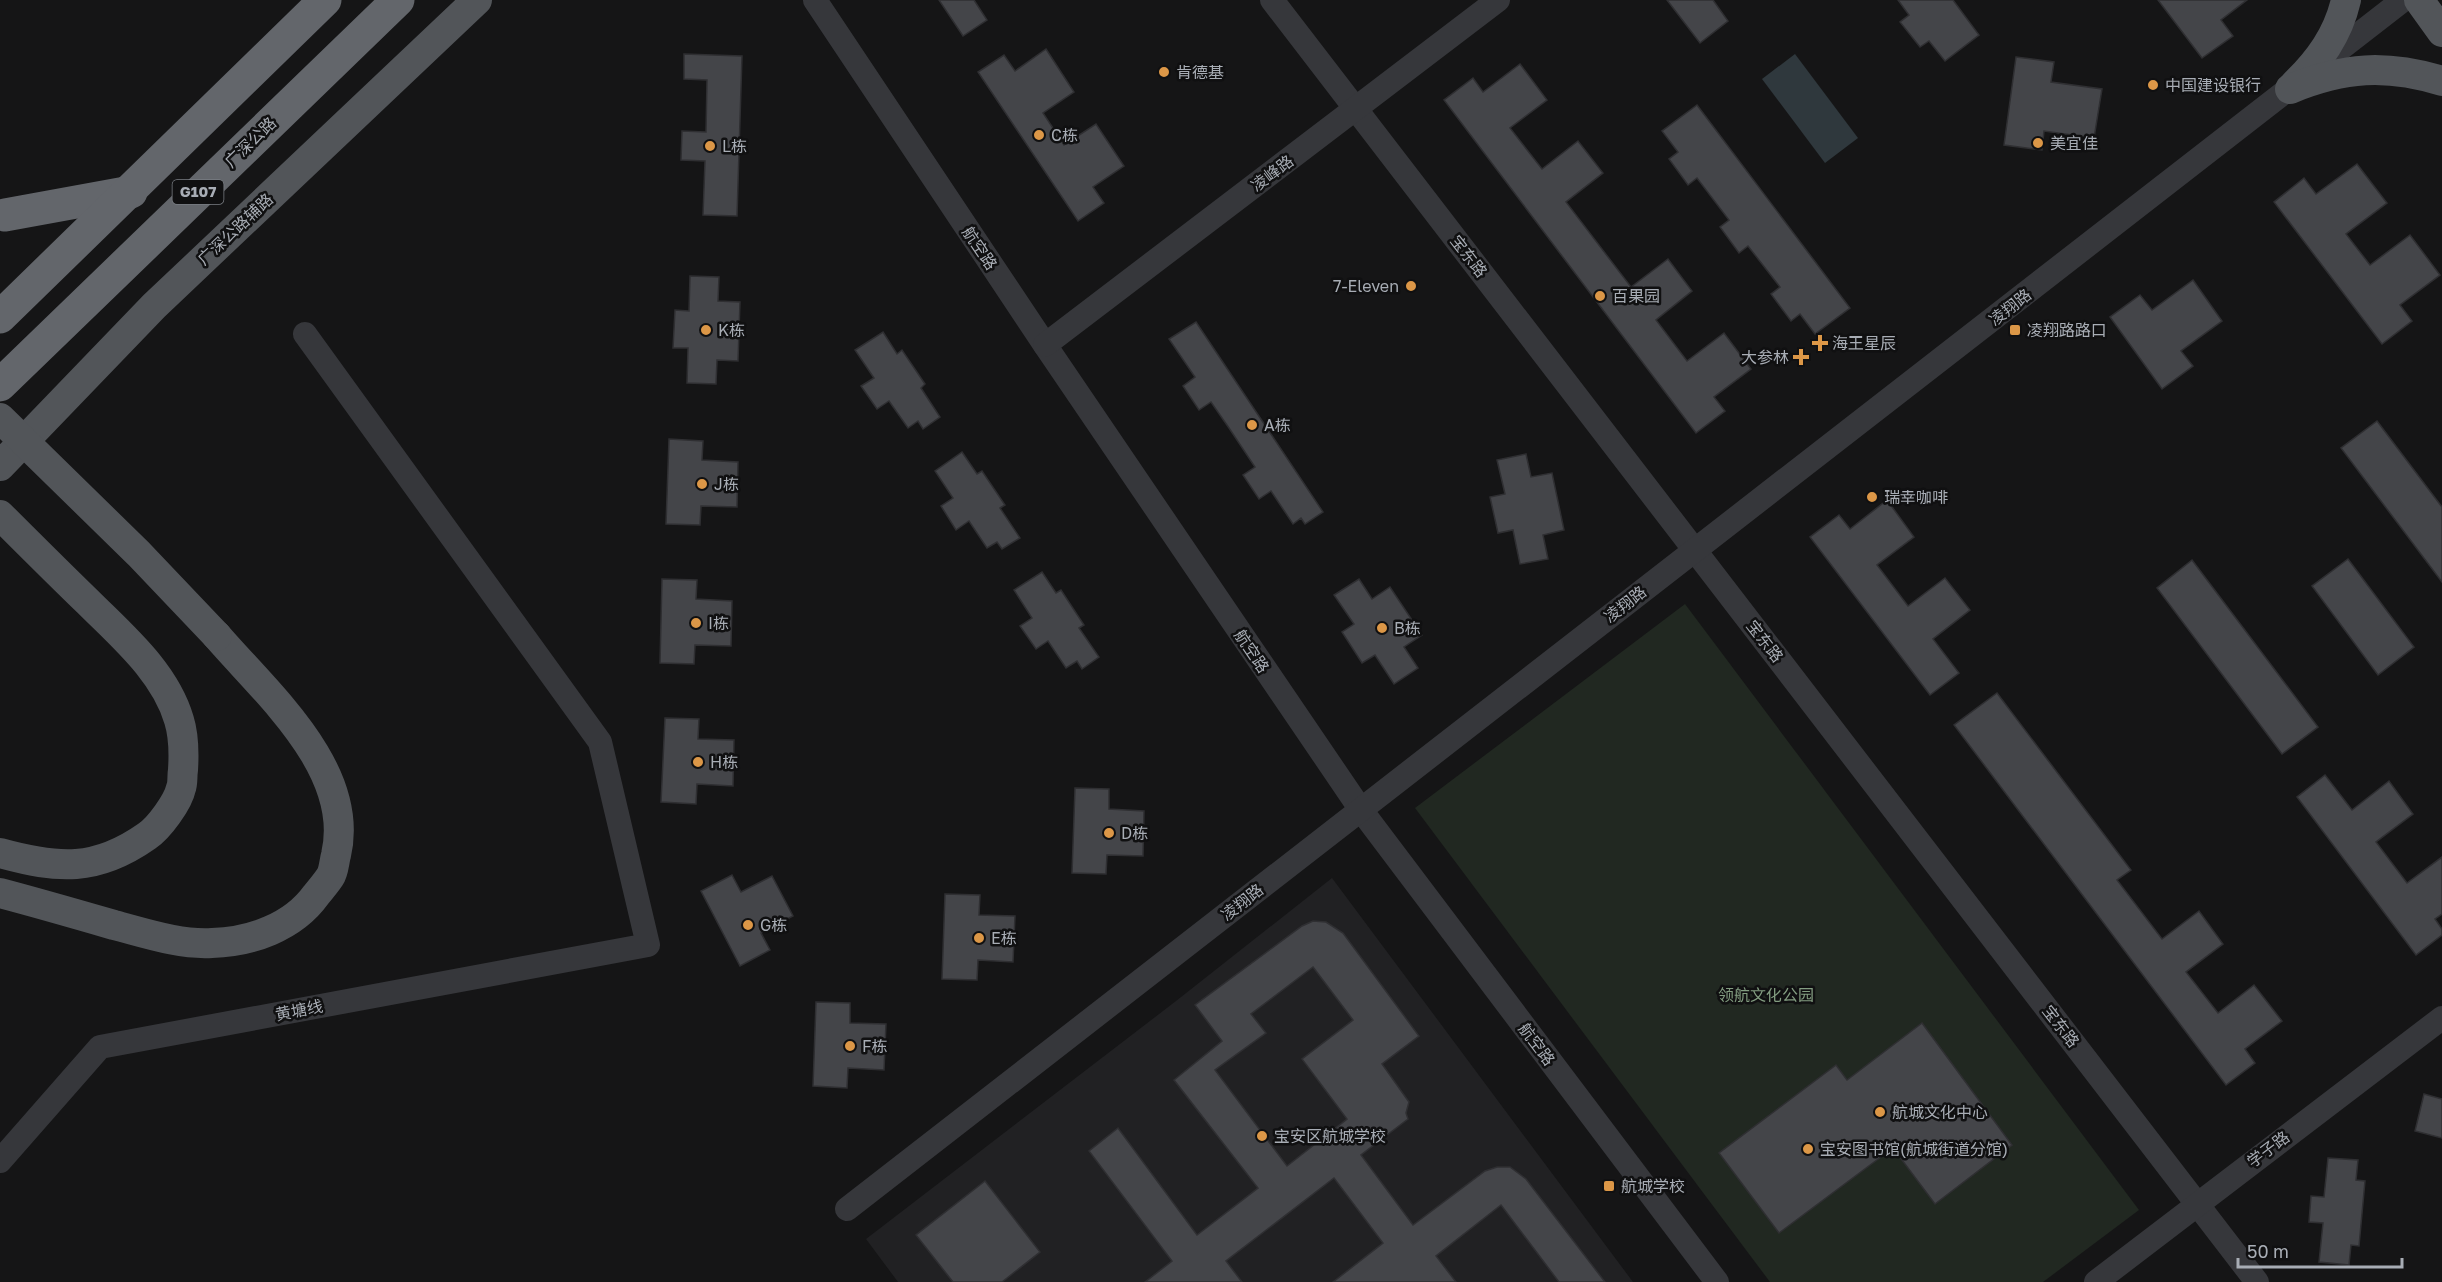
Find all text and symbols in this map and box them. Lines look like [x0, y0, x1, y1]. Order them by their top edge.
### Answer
place label: 肯德基 [1176, 62, 1224, 82]
marker: 肯德基 [1157, 65, 1171, 79]
place label: 中国建设银行 [2165, 75, 2261, 95]
marker: 中国建设银行 [2146, 78, 2160, 92]
street label: 广深公路 [220, 113, 280, 171]
place label: C栋 [1051, 125, 1078, 145]
marker: C栋 [1032, 128, 1046, 142]
place label: 美宜佳 [2050, 133, 2098, 153]
place label: L栋 [722, 136, 747, 156]
marker: 美宜佳 [2031, 136, 2045, 150]
marker: L栋 [703, 139, 717, 153]
street label: 凌峰路 [1247, 151, 1297, 195]
road number: G107 [172, 180, 224, 204]
street label: 广深公路辅路 [193, 189, 277, 269]
street label: 航空路 [958, 223, 1002, 273]
street label: 宝东路 [1446, 231, 1492, 281]
place label: 7-Eleven [1333, 276, 1399, 296]
marker: 7-Eleven [1404, 279, 1418, 293]
street label: 凌翔路 [1985, 284, 2035, 330]
place label: 百果园 [1612, 286, 1660, 306]
marker: 百果园 [1593, 289, 1607, 303]
place label: K栋 [718, 320, 745, 340]
place label: 凌翔路路口 [2027, 320, 2107, 340]
marker: K栋 [699, 323, 713, 337]
marker: 凌翔路路口 [2008, 323, 2022, 337]
place label: 海王星辰 [1832, 333, 1896, 353]
marker: 海王星辰 [1813, 336, 1827, 350]
place label: 大参林 [1741, 347, 1789, 367]
marker: 大参林 [1794, 350, 1808, 364]
place label: A栋 [1264, 415, 1291, 435]
marker: A栋 [1245, 418, 1259, 432]
place label: J栋 [714, 474, 739, 494]
marker: J栋 [695, 477, 709, 491]
place label: 瑞幸咖啡 [1884, 487, 1948, 507]
marker: 瑞幸咖啡 [1865, 490, 1879, 504]
street label: 凌翔路 [1600, 581, 1650, 627]
place label: I栋 [708, 613, 729, 633]
marker: I栋 [689, 616, 703, 630]
street label: 宝东路 [1742, 616, 1788, 666]
place label: B栋 [1394, 618, 1421, 638]
marker: B栋 [1375, 621, 1389, 635]
street label: 航空路 [1230, 626, 1274, 676]
place label: H栋 [710, 752, 738, 772]
marker: H栋 [691, 755, 705, 769]
place label: D栋 [1121, 823, 1148, 843]
marker: D栋 [1102, 826, 1116, 840]
street label: 凌翔路 [1217, 879, 1267, 925]
place label: G栋 [760, 915, 787, 935]
marker: G栋 [741, 918, 755, 932]
place label: E栋 [991, 928, 1017, 948]
marker: E栋 [972, 931, 986, 945]
park label: 领航文化公园 [1718, 985, 1814, 1005]
street label: 黄塘线 [274, 996, 324, 1024]
street label: 宝东路 [2038, 1001, 2084, 1051]
street label: 航空路 [1515, 1019, 1559, 1069]
place label: F栋 [862, 1036, 888, 1056]
marker: F栋 [843, 1039, 857, 1053]
place label: 航城文化中心 [1892, 1102, 1988, 1122]
marker: 航城文化中心 [1873, 1105, 1887, 1119]
place label: 宝安区航城学校 [1274, 1126, 1386, 1146]
street label: 学子路 [2243, 1127, 2293, 1171]
marker: 宝安区航城学校 [1255, 1129, 1269, 1143]
place label: 宝安图书馆(航城街道分馆) [1820, 1139, 2008, 1159]
marker: 宝安图书馆(航城街道分馆) [1801, 1142, 1815, 1156]
place label: 航城学校 [1621, 1176, 1685, 1196]
marker: 航城学校 [1602, 1179, 1616, 1193]
scale bar [2238, 1231, 2402, 1269]
text: 50 m [2247, 1240, 2289, 1262]

